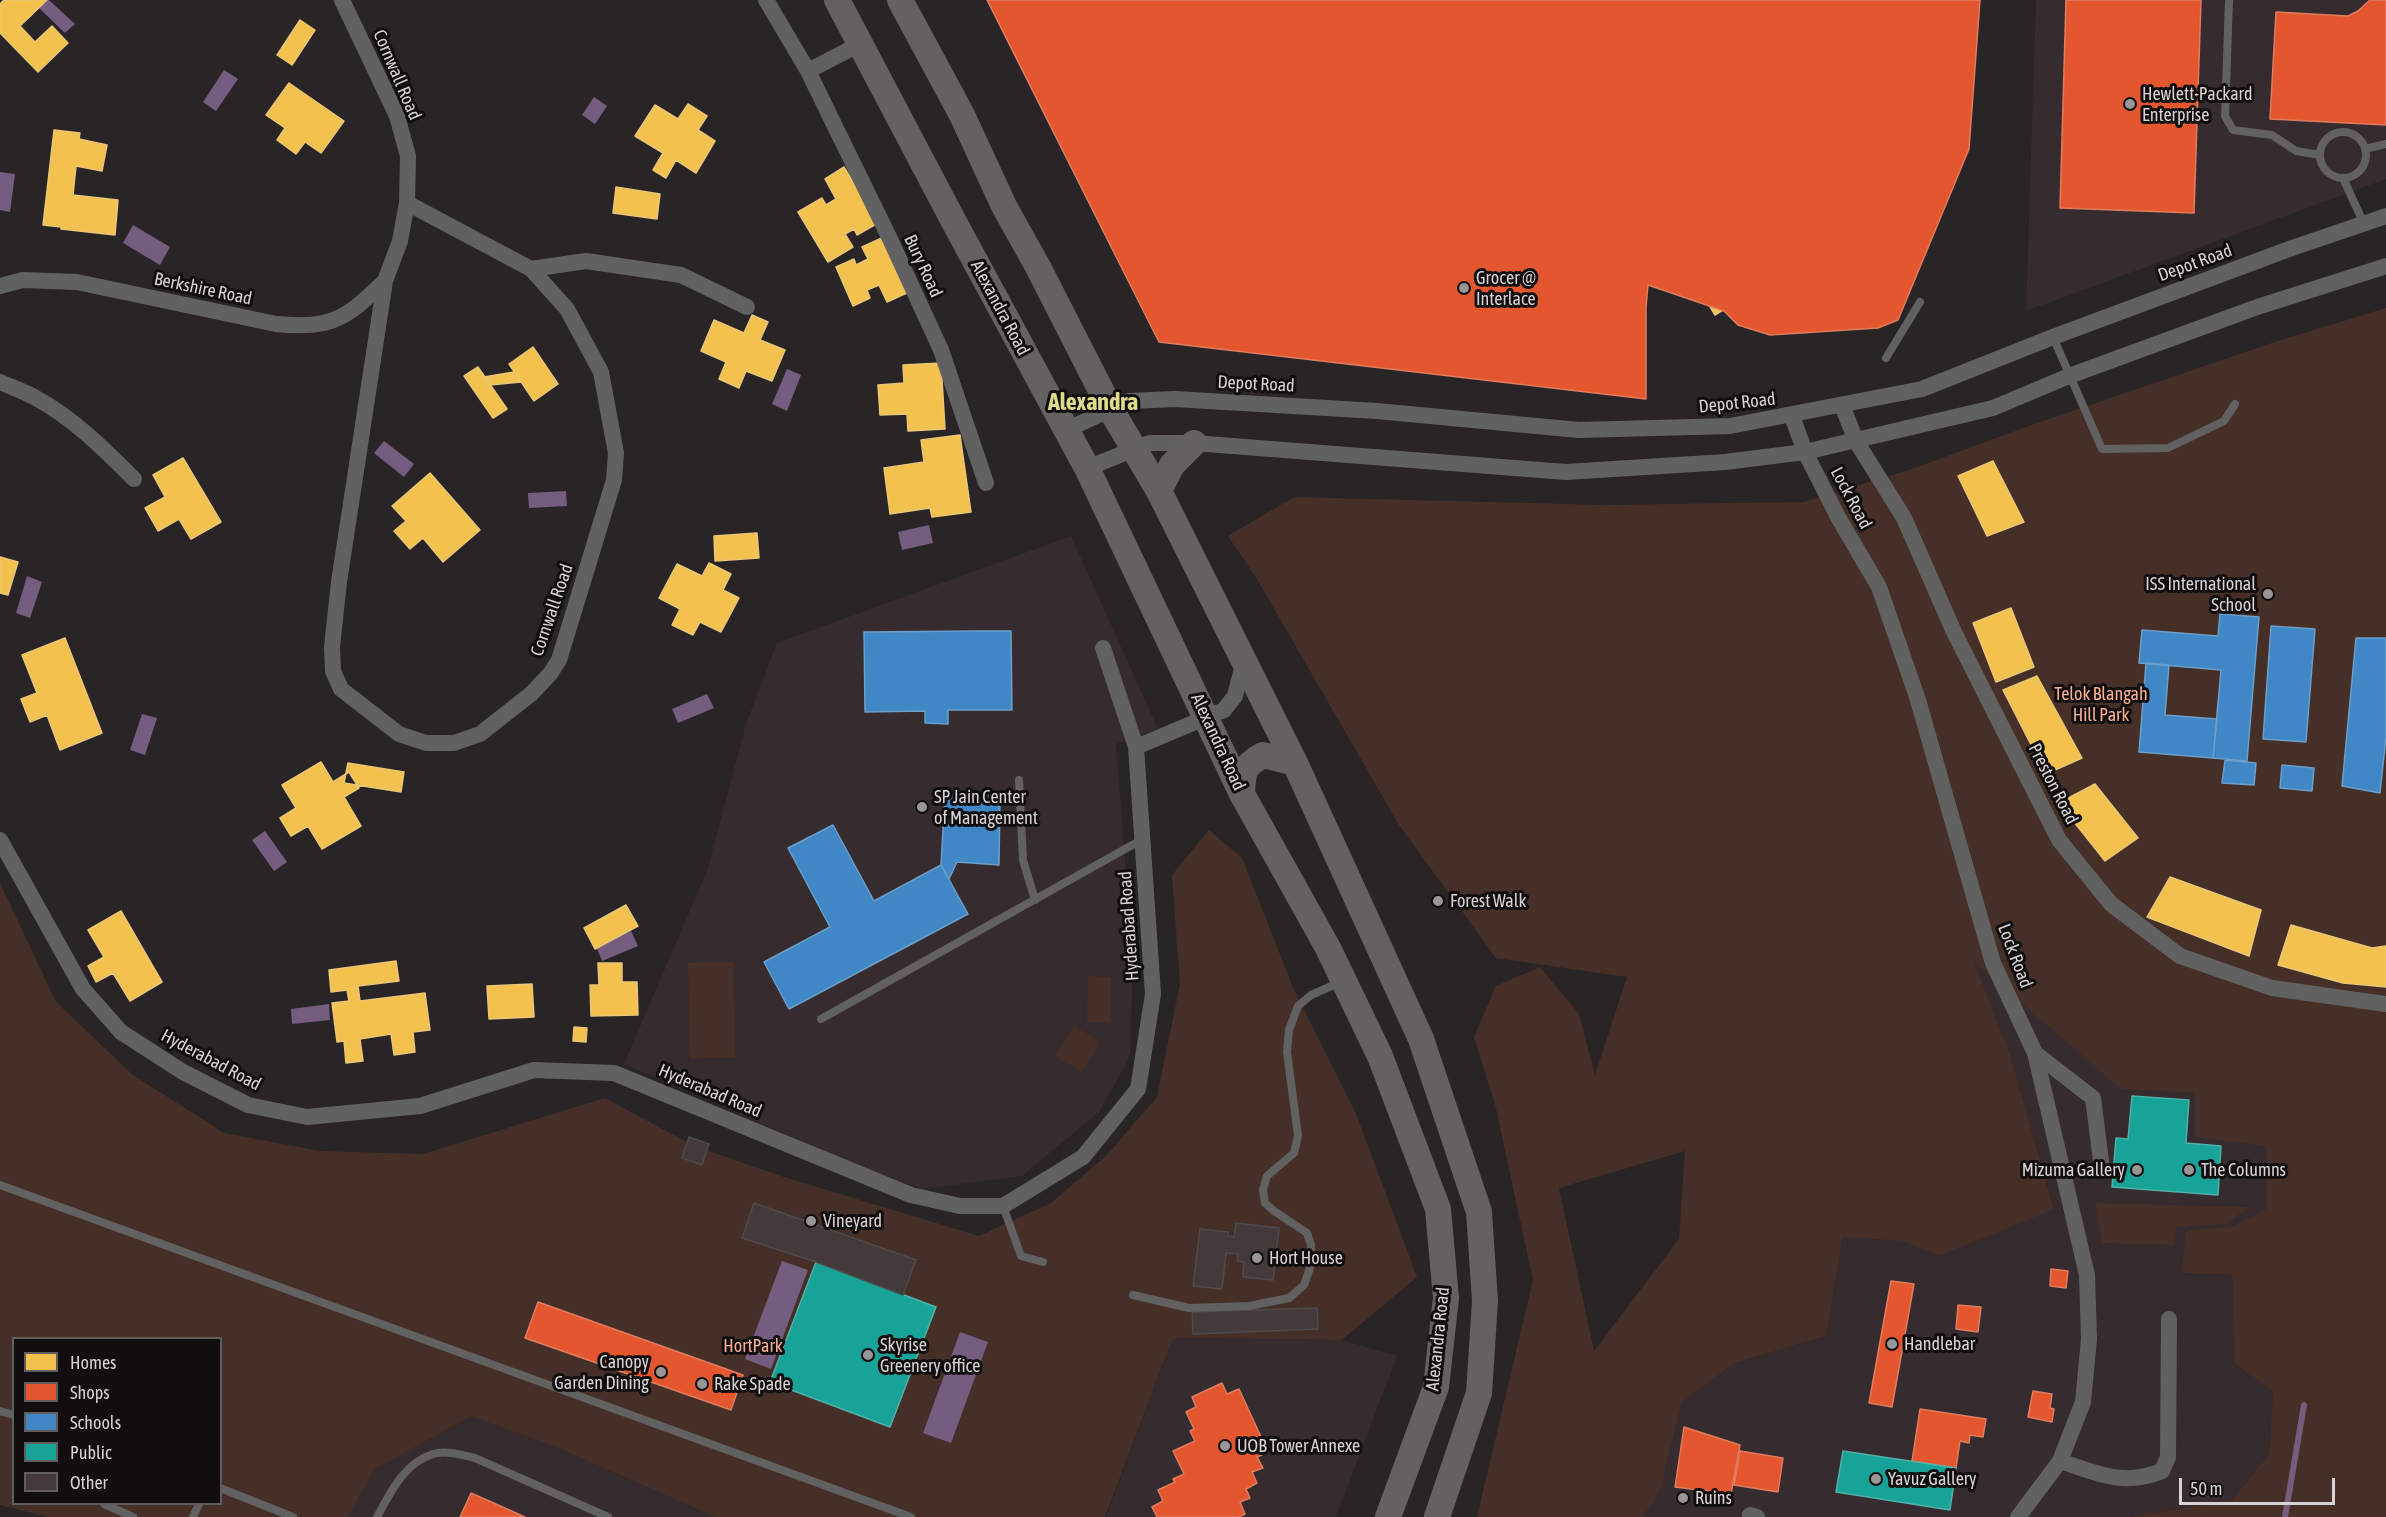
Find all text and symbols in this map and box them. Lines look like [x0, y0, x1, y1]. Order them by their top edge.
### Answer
street label: Cornwall Road [368, 27, 426, 123]
place label: Hewlett-Packard Enterprise [2142, 83, 2252, 125]
marker: Hewlett-Packard Enterprise [2123, 97, 2137, 111]
street label: Bury Road [899, 231, 947, 301]
street label: Depot Road [2155, 240, 2235, 286]
street label: Alexandra Road [966, 257, 1034, 359]
place label: Grocer @ Interlace [1476, 267, 1536, 310]
street label: Berkshire Road [152, 268, 254, 310]
marker: Grocer @ Interlace [1457, 281, 1471, 295]
street label: Depot Road [1217, 371, 1295, 397]
district label: Alexandra [1048, 388, 1138, 416]
street label: Depot Road [1697, 388, 1777, 418]
street label: Lock Road [1826, 463, 1876, 533]
street label: Cornwall Road [526, 561, 578, 659]
place label: ISS International School [2145, 573, 2256, 616]
marker: ISS International School [2261, 587, 2275, 601]
park label: Telok Blangah Hill Park [2054, 683, 2148, 726]
street label: Alexandra Road [1186, 690, 1250, 794]
street label: Preston Road [2023, 740, 2083, 828]
place label: SP Jain Center of Management [934, 786, 1038, 828]
marker: SP Jain Center of Management [915, 800, 929, 814]
street label: Hyderabad Road [1114, 870, 1144, 982]
place label: Forest Walk [1450, 890, 1526, 912]
marker: Forest Walk [1431, 894, 1445, 908]
street label: Lock Road [1993, 921, 2037, 991]
street label: Hyderabad Road [157, 1025, 265, 1095]
street label: Hyderabad Road [655, 1060, 765, 1122]
place label: Mizuma Gallery [2022, 1159, 2125, 1181]
place label: The Columns [2201, 1159, 2286, 1181]
marker: Mizuma Gallery [2130, 1163, 2144, 1177]
marker: The Columns [2182, 1163, 2196, 1177]
place label: Vineyard [823, 1210, 882, 1232]
marker: Vineyard [804, 1214, 818, 1228]
place label: Hort House [1269, 1247, 1343, 1269]
marker: Hort House [1250, 1251, 1264, 1265]
street label: Alexandra Road [1422, 1286, 1454, 1392]
place label: Handlebar [1904, 1333, 1975, 1355]
place label: Skyrise Greenery office [880, 1334, 980, 1376]
park label: HortPark [723, 1335, 783, 1357]
legend [12, 1337, 222, 1505]
marker: Handlebar [1885, 1337, 1899, 1351]
marker: Skyrise Greenery office [861, 1348, 875, 1362]
place label: Canopy Garden Dining [554, 1351, 649, 1394]
text: Homes [70, 1352, 116, 1373]
marker: Canopy Garden Dining [654, 1365, 668, 1379]
place label: Rake Spade [714, 1373, 791, 1395]
marker: Rake Spade [695, 1377, 709, 1391]
text: Shops [70, 1382, 110, 1403]
text: Schools [70, 1412, 121, 1433]
place label: UOB Tower Annexe [1237, 1435, 1360, 1457]
marker: UOB Tower Annexe [1218, 1439, 1232, 1453]
text: Public [70, 1442, 112, 1463]
scale bar [2182, 1466, 2338, 1504]
place label: Yavuz Gallery [1888, 1468, 1977, 1490]
text: Other [70, 1472, 108, 1493]
marker: Yavuz Gallery [1869, 1472, 1883, 1486]
text: 50 m [2190, 1478, 2222, 1499]
place label: Ruins [1695, 1487, 1732, 1509]
marker: Ruins [1676, 1491, 1690, 1505]

